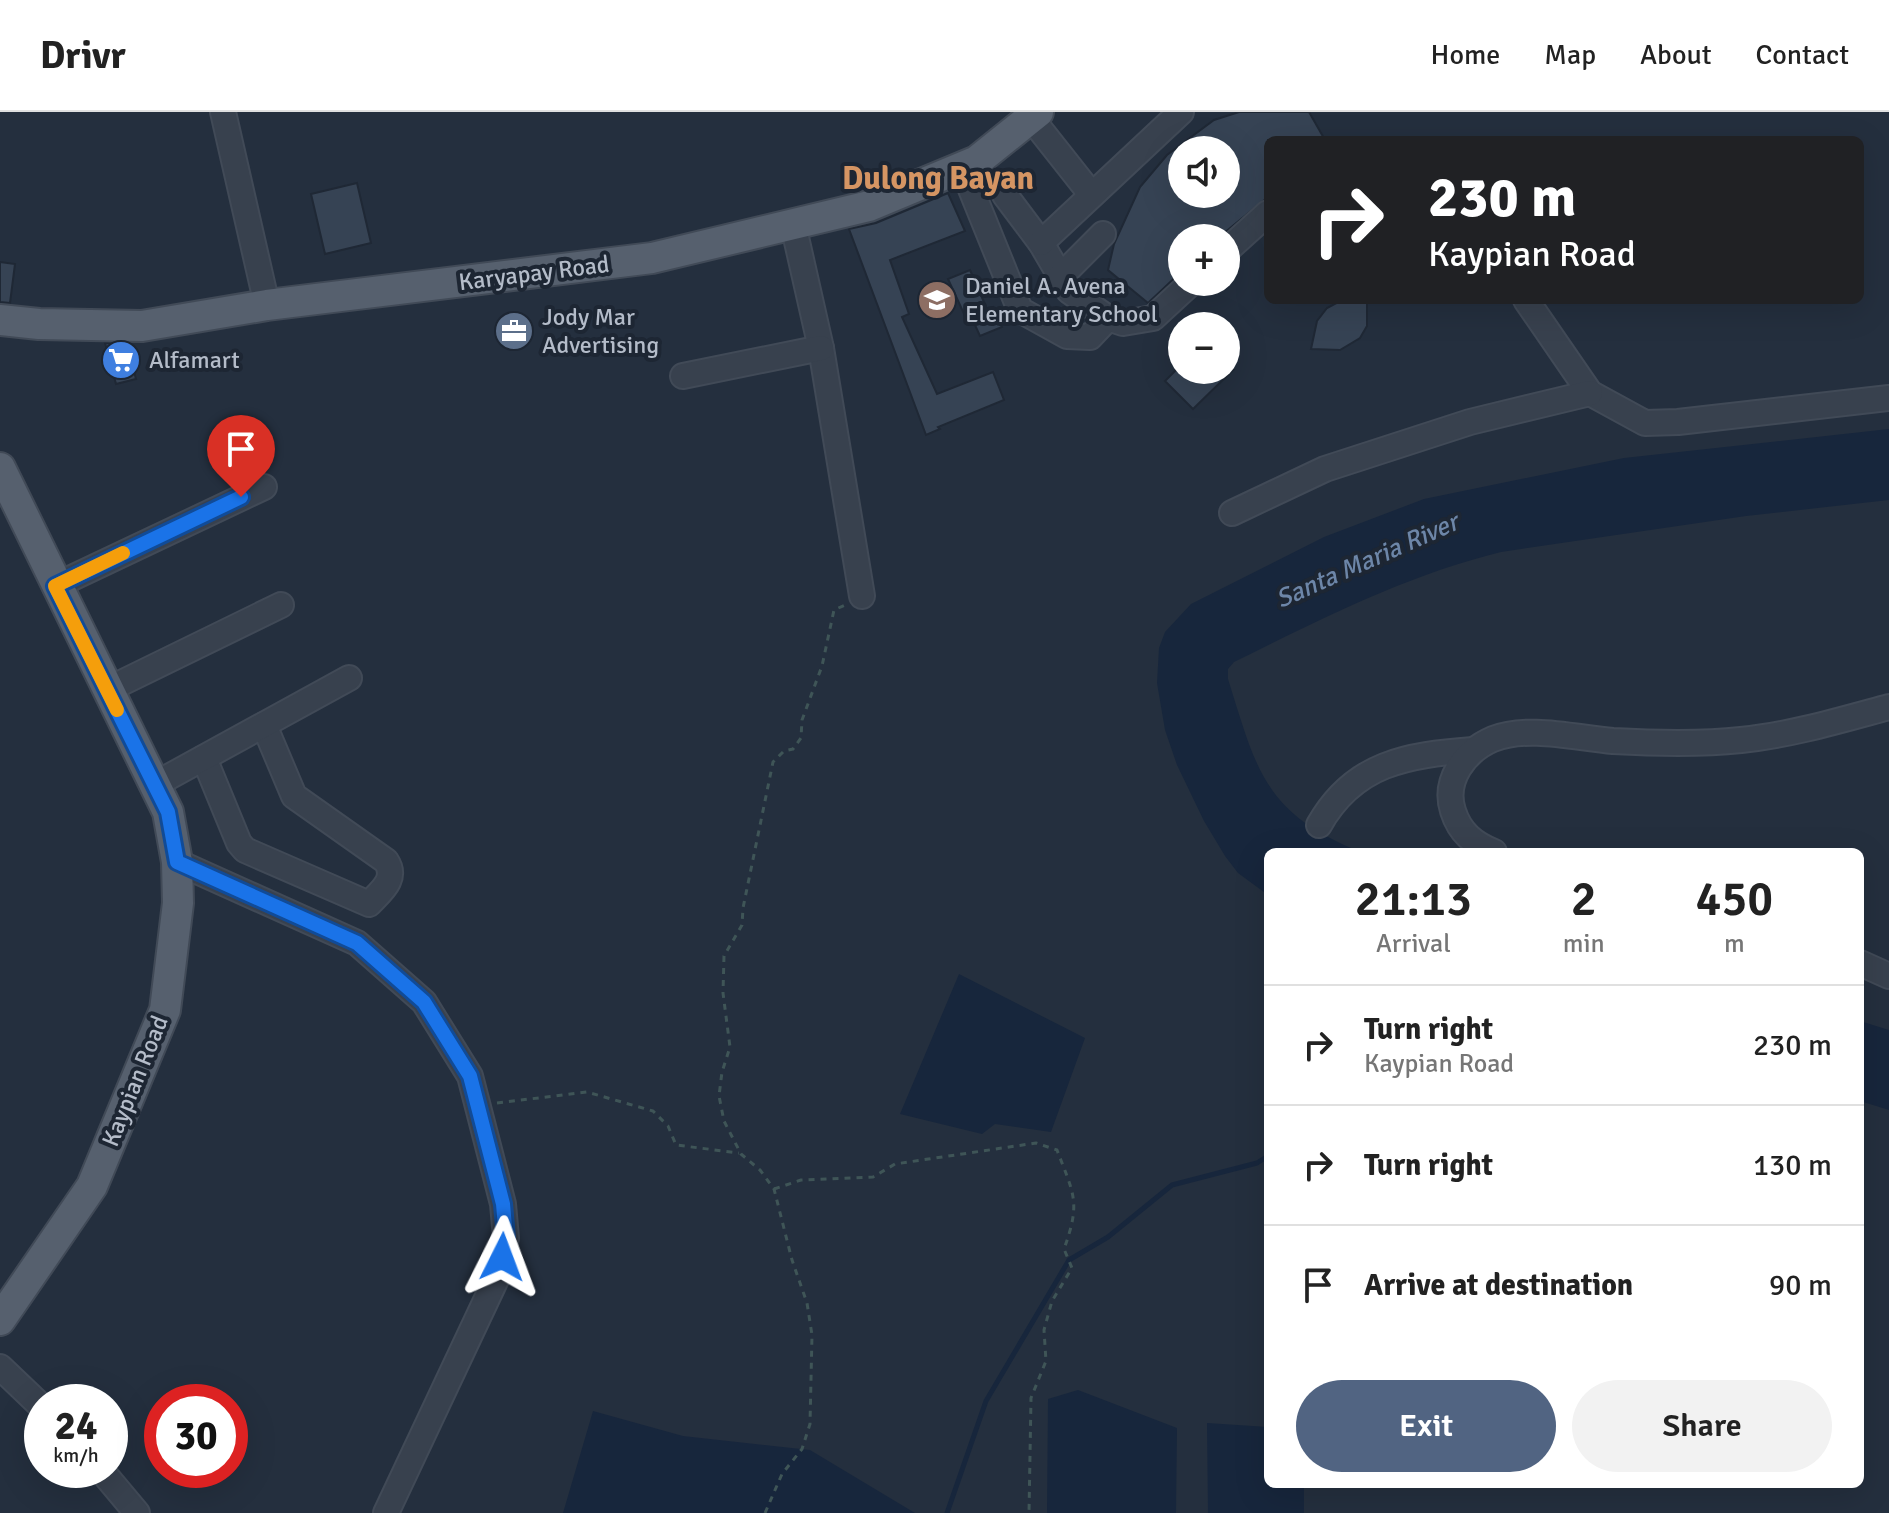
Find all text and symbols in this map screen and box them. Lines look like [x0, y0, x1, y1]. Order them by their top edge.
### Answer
text: Drivr [40, 32, 126, 79]
text: Home [1431, 38, 1500, 72]
text: Map [1544, 38, 1596, 72]
text: About [1640, 38, 1712, 72]
text: Contact [1756, 38, 1849, 72]
map controls [1168, 136, 1240, 384]
button: sound [1168, 136, 1240, 208]
district label: Dulong Bayan [842, 159, 1034, 198]
text: 230 m [1428, 163, 1576, 232]
icon: right [1296, 168, 1400, 272]
button: + [1168, 224, 1240, 296]
text: Kaypian Road [1428, 232, 1636, 277]
street label: Karyapay Road [457, 249, 611, 297]
place label: Daniel A. Avena Elementary School [965, 271, 1158, 329]
school or university icon: Daniel A. Avena Elementary School [916, 279, 958, 321]
place label: Jody Mar Advertising [542, 302, 659, 360]
office icon: Jody Mar Advertising [493, 310, 535, 352]
button: − [1168, 312, 1240, 384]
supermarket icon: Alfamart [100, 339, 142, 381]
place label: Alfamart [149, 345, 240, 375]
pin [207, 415, 275, 497]
icon: arrive [219, 427, 263, 471]
water label: Santa Maria River [1271, 505, 1466, 616]
text: 21:13 [1355, 870, 1472, 929]
text: 2 [1571, 870, 1597, 929]
text: 450 [1695, 870, 1773, 929]
text: Arrival [1376, 928, 1451, 960]
text: min [1563, 928, 1605, 960]
text: m [1724, 928, 1745, 960]
street label: Kaypian Road [95, 1011, 175, 1151]
text: Turn right [1364, 1011, 1493, 1048]
icon: right [1296, 1023, 1340, 1067]
text: 230 m [1753, 1027, 1832, 1064]
text: Kaypian Road [1364, 1048, 1514, 1080]
icon: right [1296, 1143, 1340, 1187]
text: Turn right [1364, 1147, 1493, 1184]
text: 130 m [1753, 1147, 1832, 1184]
position arrow [460, 1215, 544, 1299]
icon: arrive [1296, 1263, 1340, 1307]
text: Arrive at destination [1364, 1267, 1633, 1304]
text: 90 m [1769, 1267, 1832, 1304]
button: Exit [1296, 1380, 1556, 1472]
button: Share [1572, 1380, 1832, 1472]
speed limit sign: 30 [144, 1384, 248, 1488]
text: 24 [54, 1401, 98, 1451]
text: km/h [53, 1443, 99, 1468]

